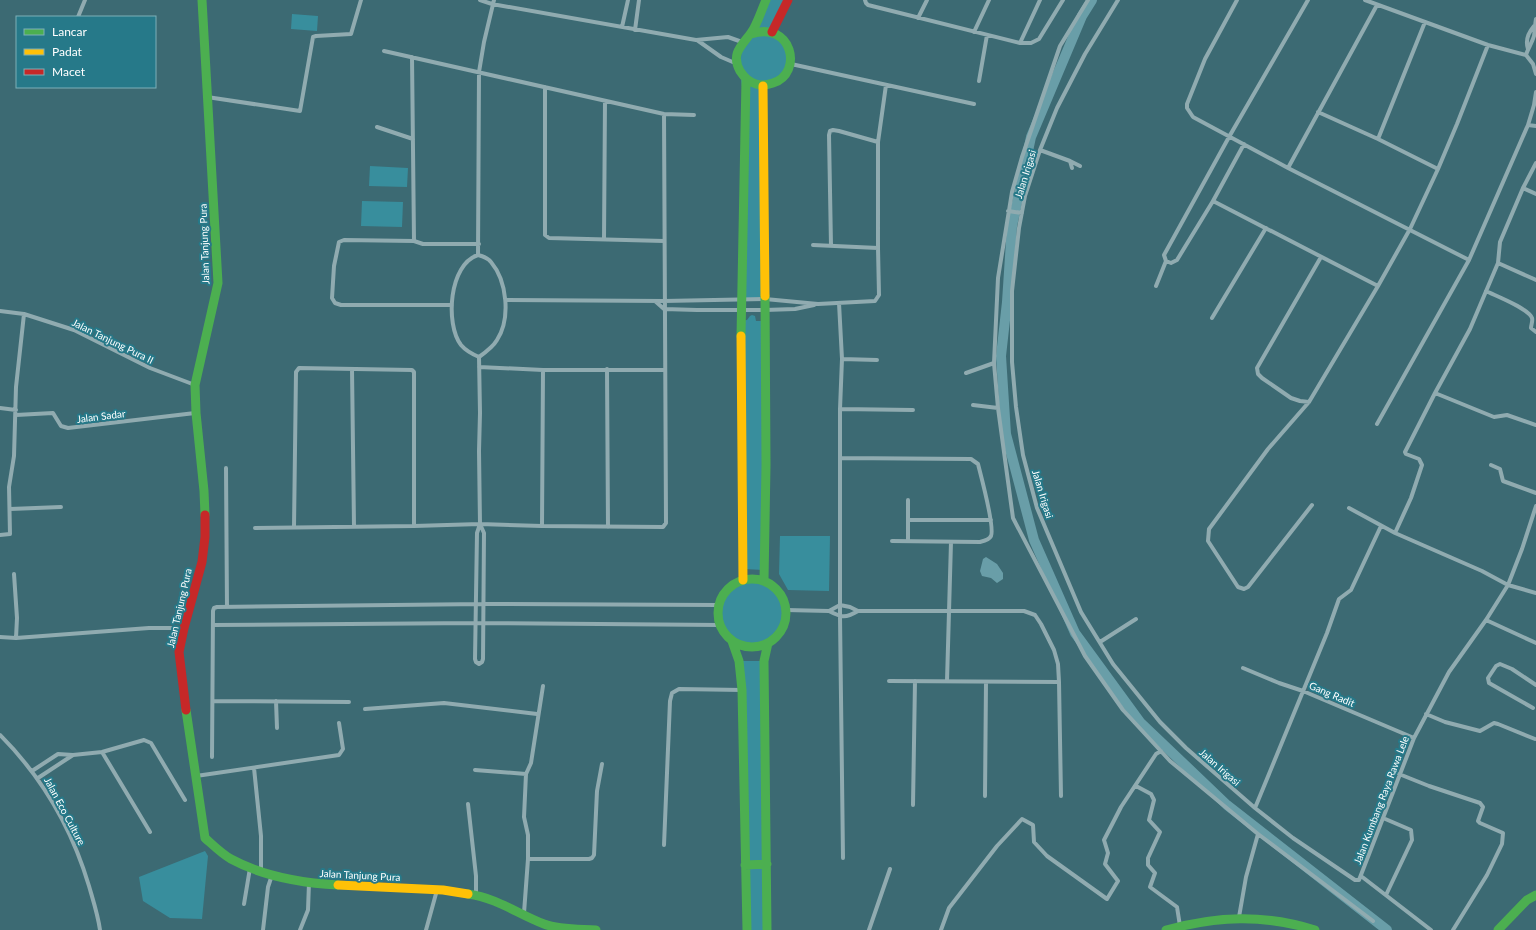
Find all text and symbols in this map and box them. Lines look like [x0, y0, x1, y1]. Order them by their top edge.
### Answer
legend [16, 16, 156, 88]
text: Lancar [52, 24, 88, 39]
text: Padat [52, 44, 83, 59]
text: Macet [52, 64, 86, 79]
street label: Jalan Irigasi [1012, 148, 1038, 200]
street label: Jalan Tanjung Pura [197, 203, 211, 285]
street label: Jalan Tanjung Pura II [70, 316, 156, 366]
street label: Jalan Sadar [76, 407, 126, 425]
street label: Jalan Irigasi [1030, 468, 1056, 520]
street label: Jalan Tanjung Pura [164, 567, 194, 649]
street label: Gang Radit [1307, 679, 1357, 709]
street label: Jalan Kumbang Raya Rawa Lele [1351, 734, 1411, 866]
street label: Jalan Irigasi [1197, 746, 1243, 788]
street label: Jalan Eco Culture [42, 775, 88, 847]
street label: Jalan Tanjung Pura [319, 867, 401, 883]

